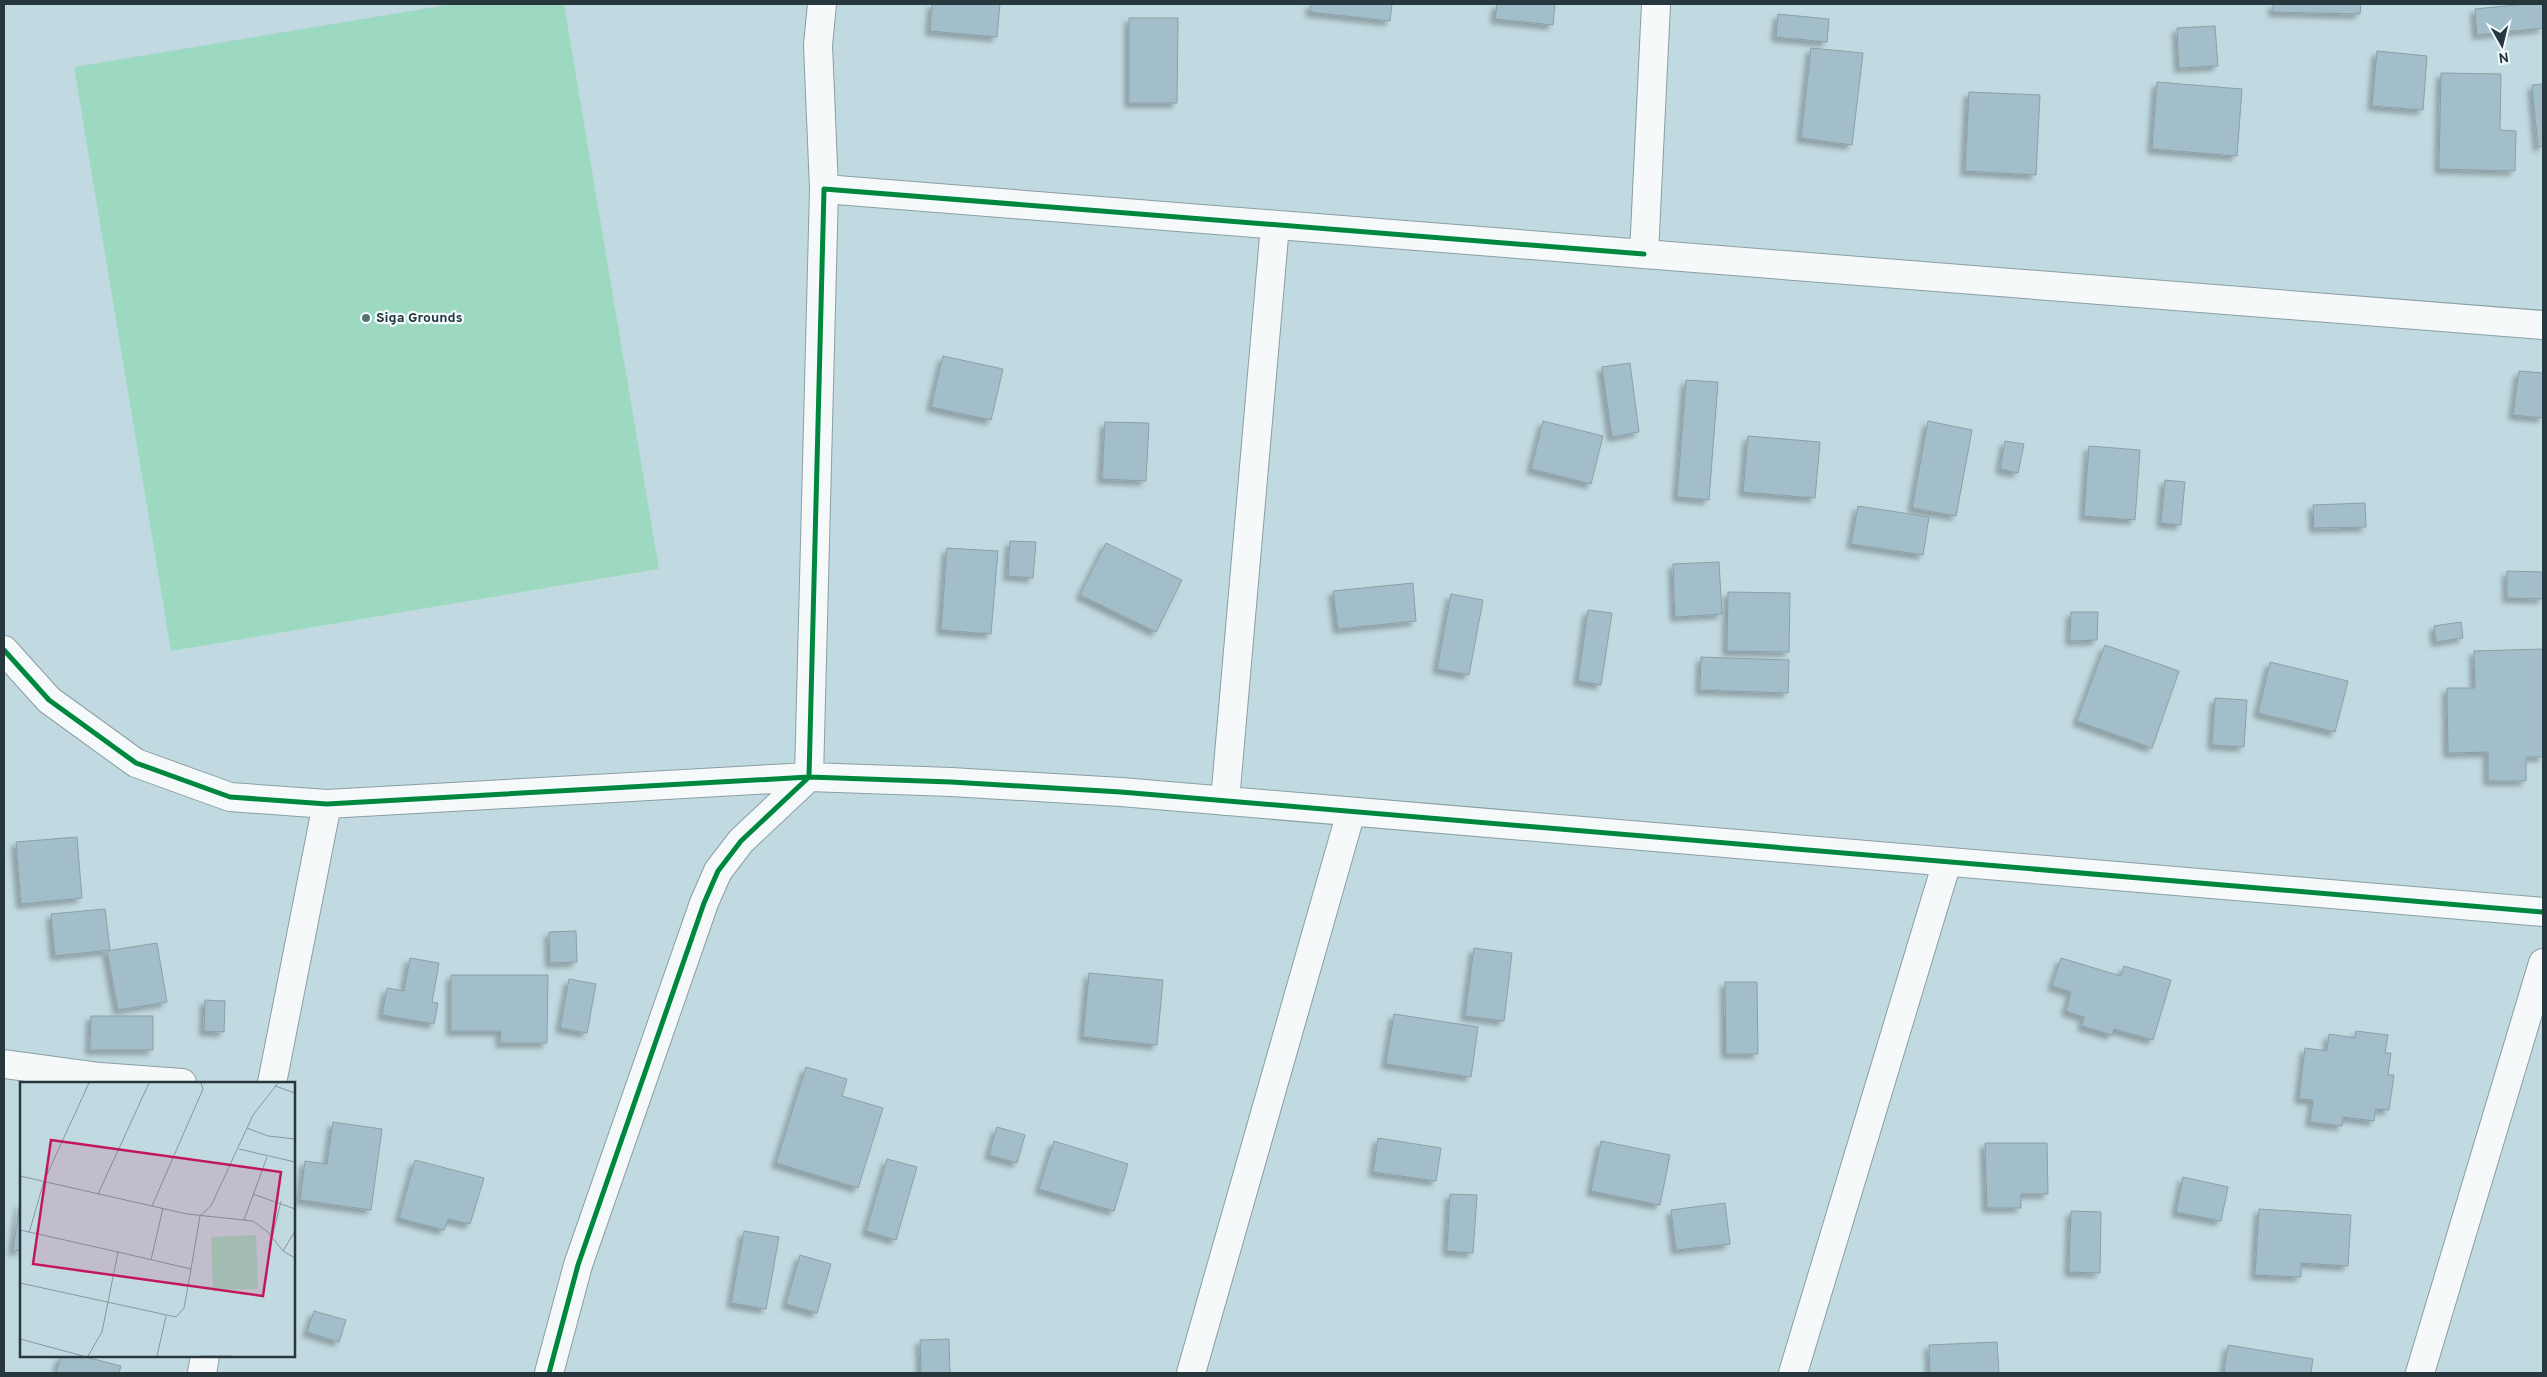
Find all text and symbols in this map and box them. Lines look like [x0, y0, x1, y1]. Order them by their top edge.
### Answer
north arrow [2477, 20, 2527, 70]
text: N [2497, 47, 2510, 66]
place label: Siga Grounds [376, 310, 463, 327]
marker: Siga Grounds [360, 312, 372, 324]
inset map [20, 1082, 295, 1357]

